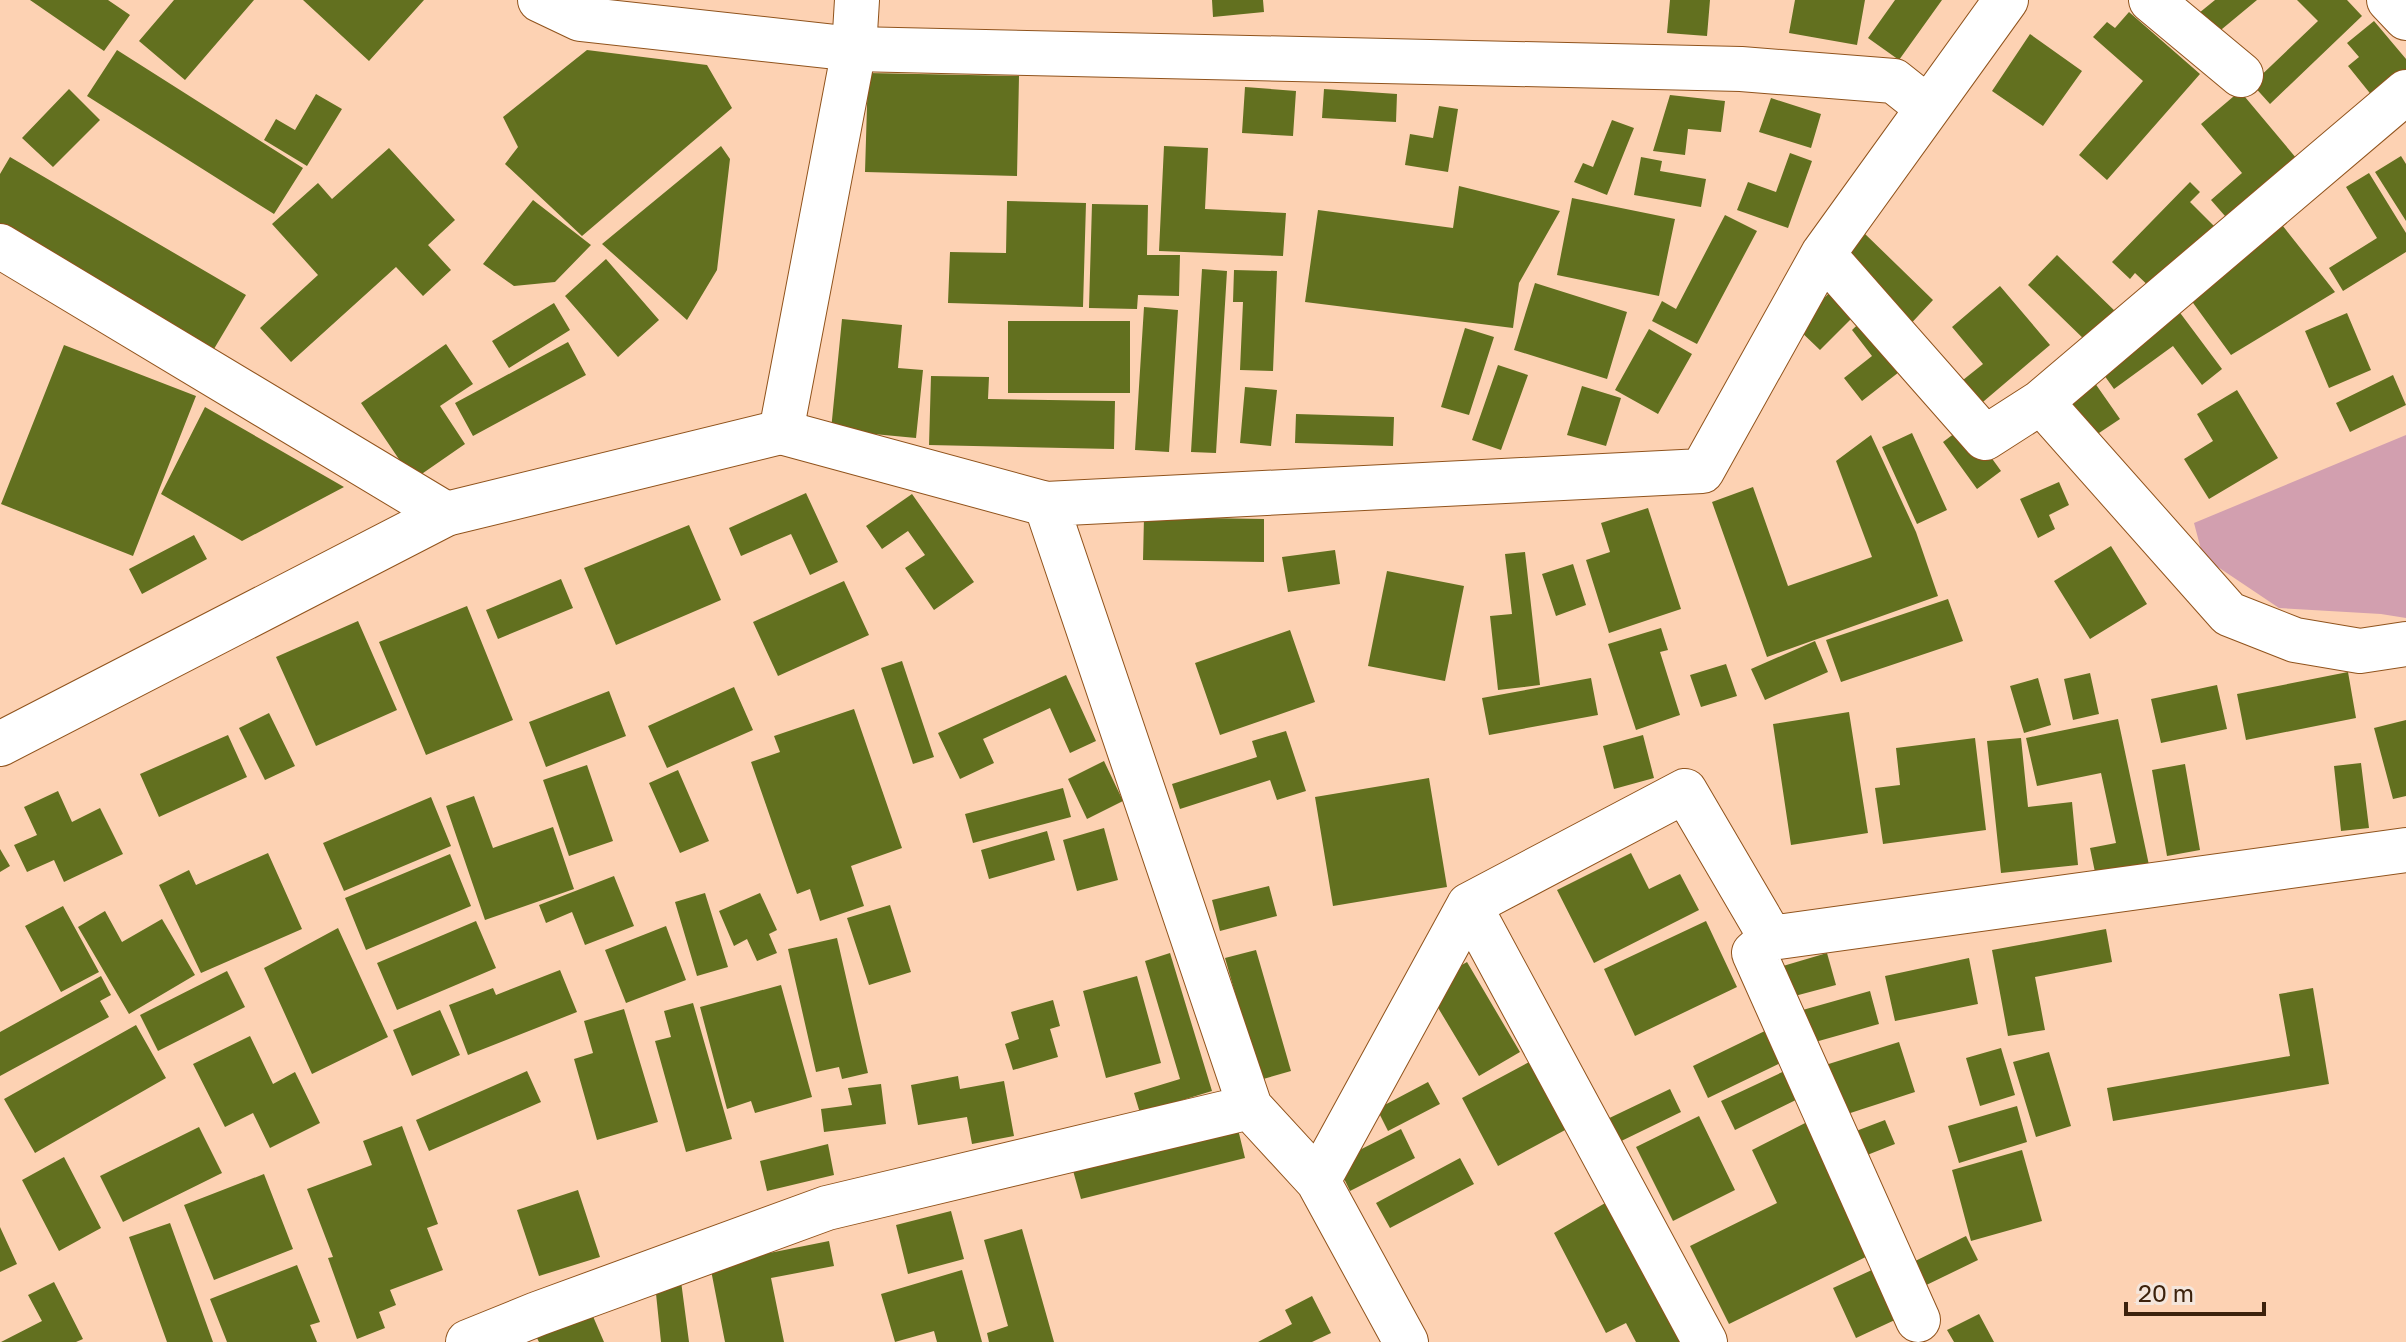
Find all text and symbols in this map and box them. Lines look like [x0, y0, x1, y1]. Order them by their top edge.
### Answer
scale bar [2126, 1266, 2264, 1316]
text: 20 m [2138, 1278, 2194, 1307]

